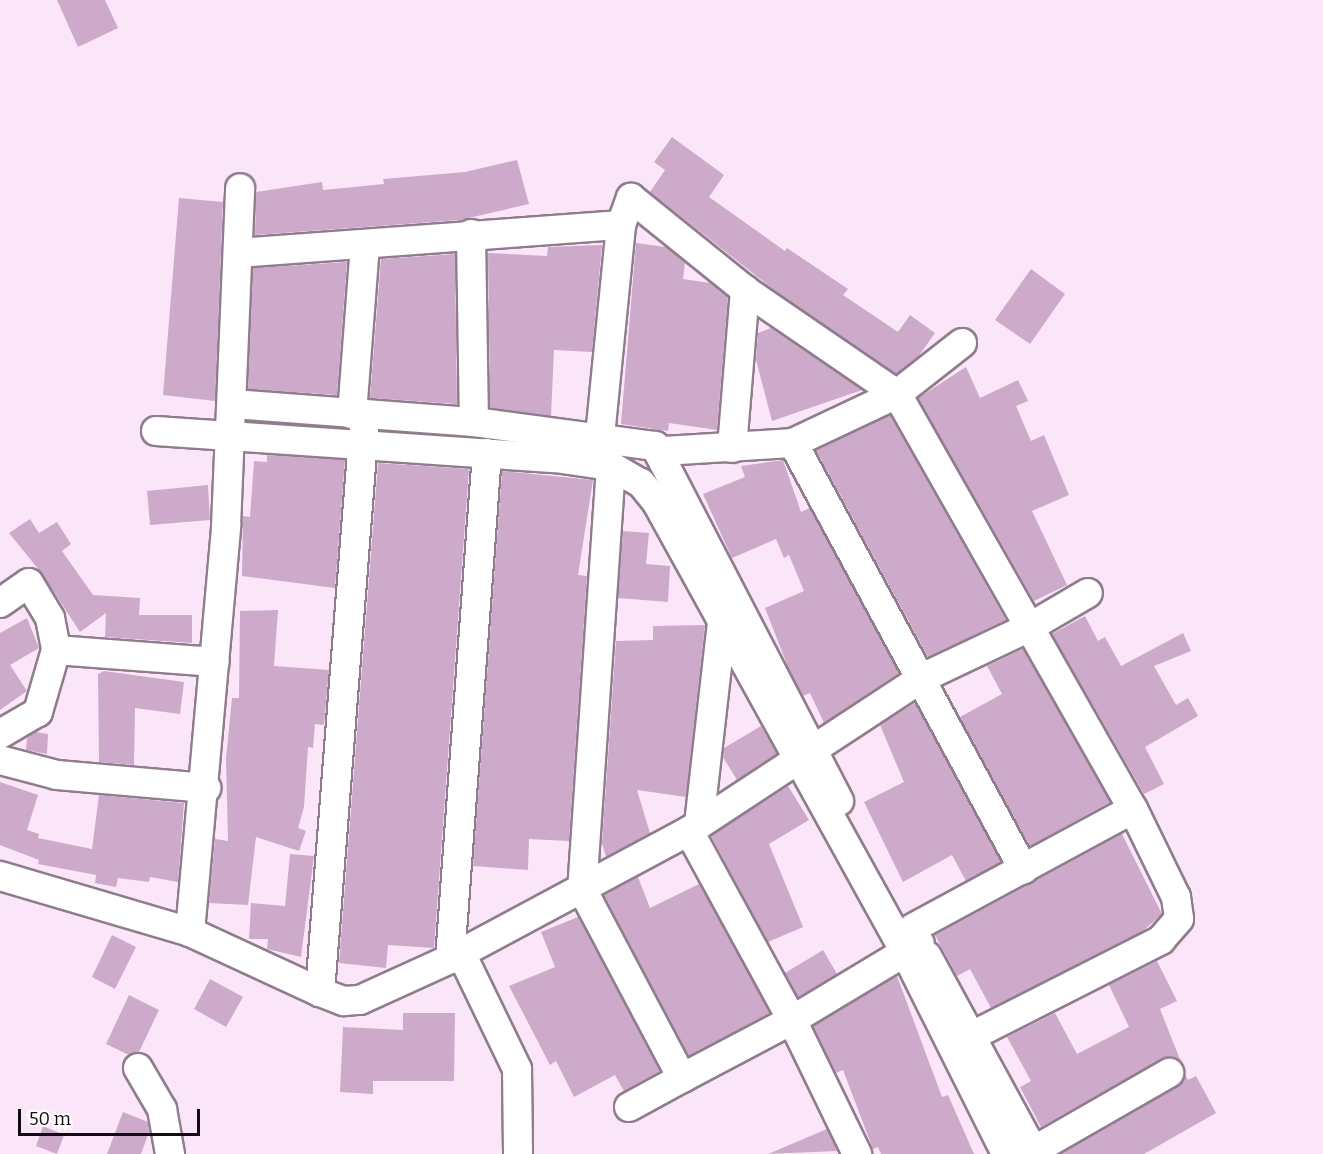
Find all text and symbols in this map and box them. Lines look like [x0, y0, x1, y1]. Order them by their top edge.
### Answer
scale bar [21, 1097, 202, 1135]
text: 50 m [29, 1108, 71, 1130]

